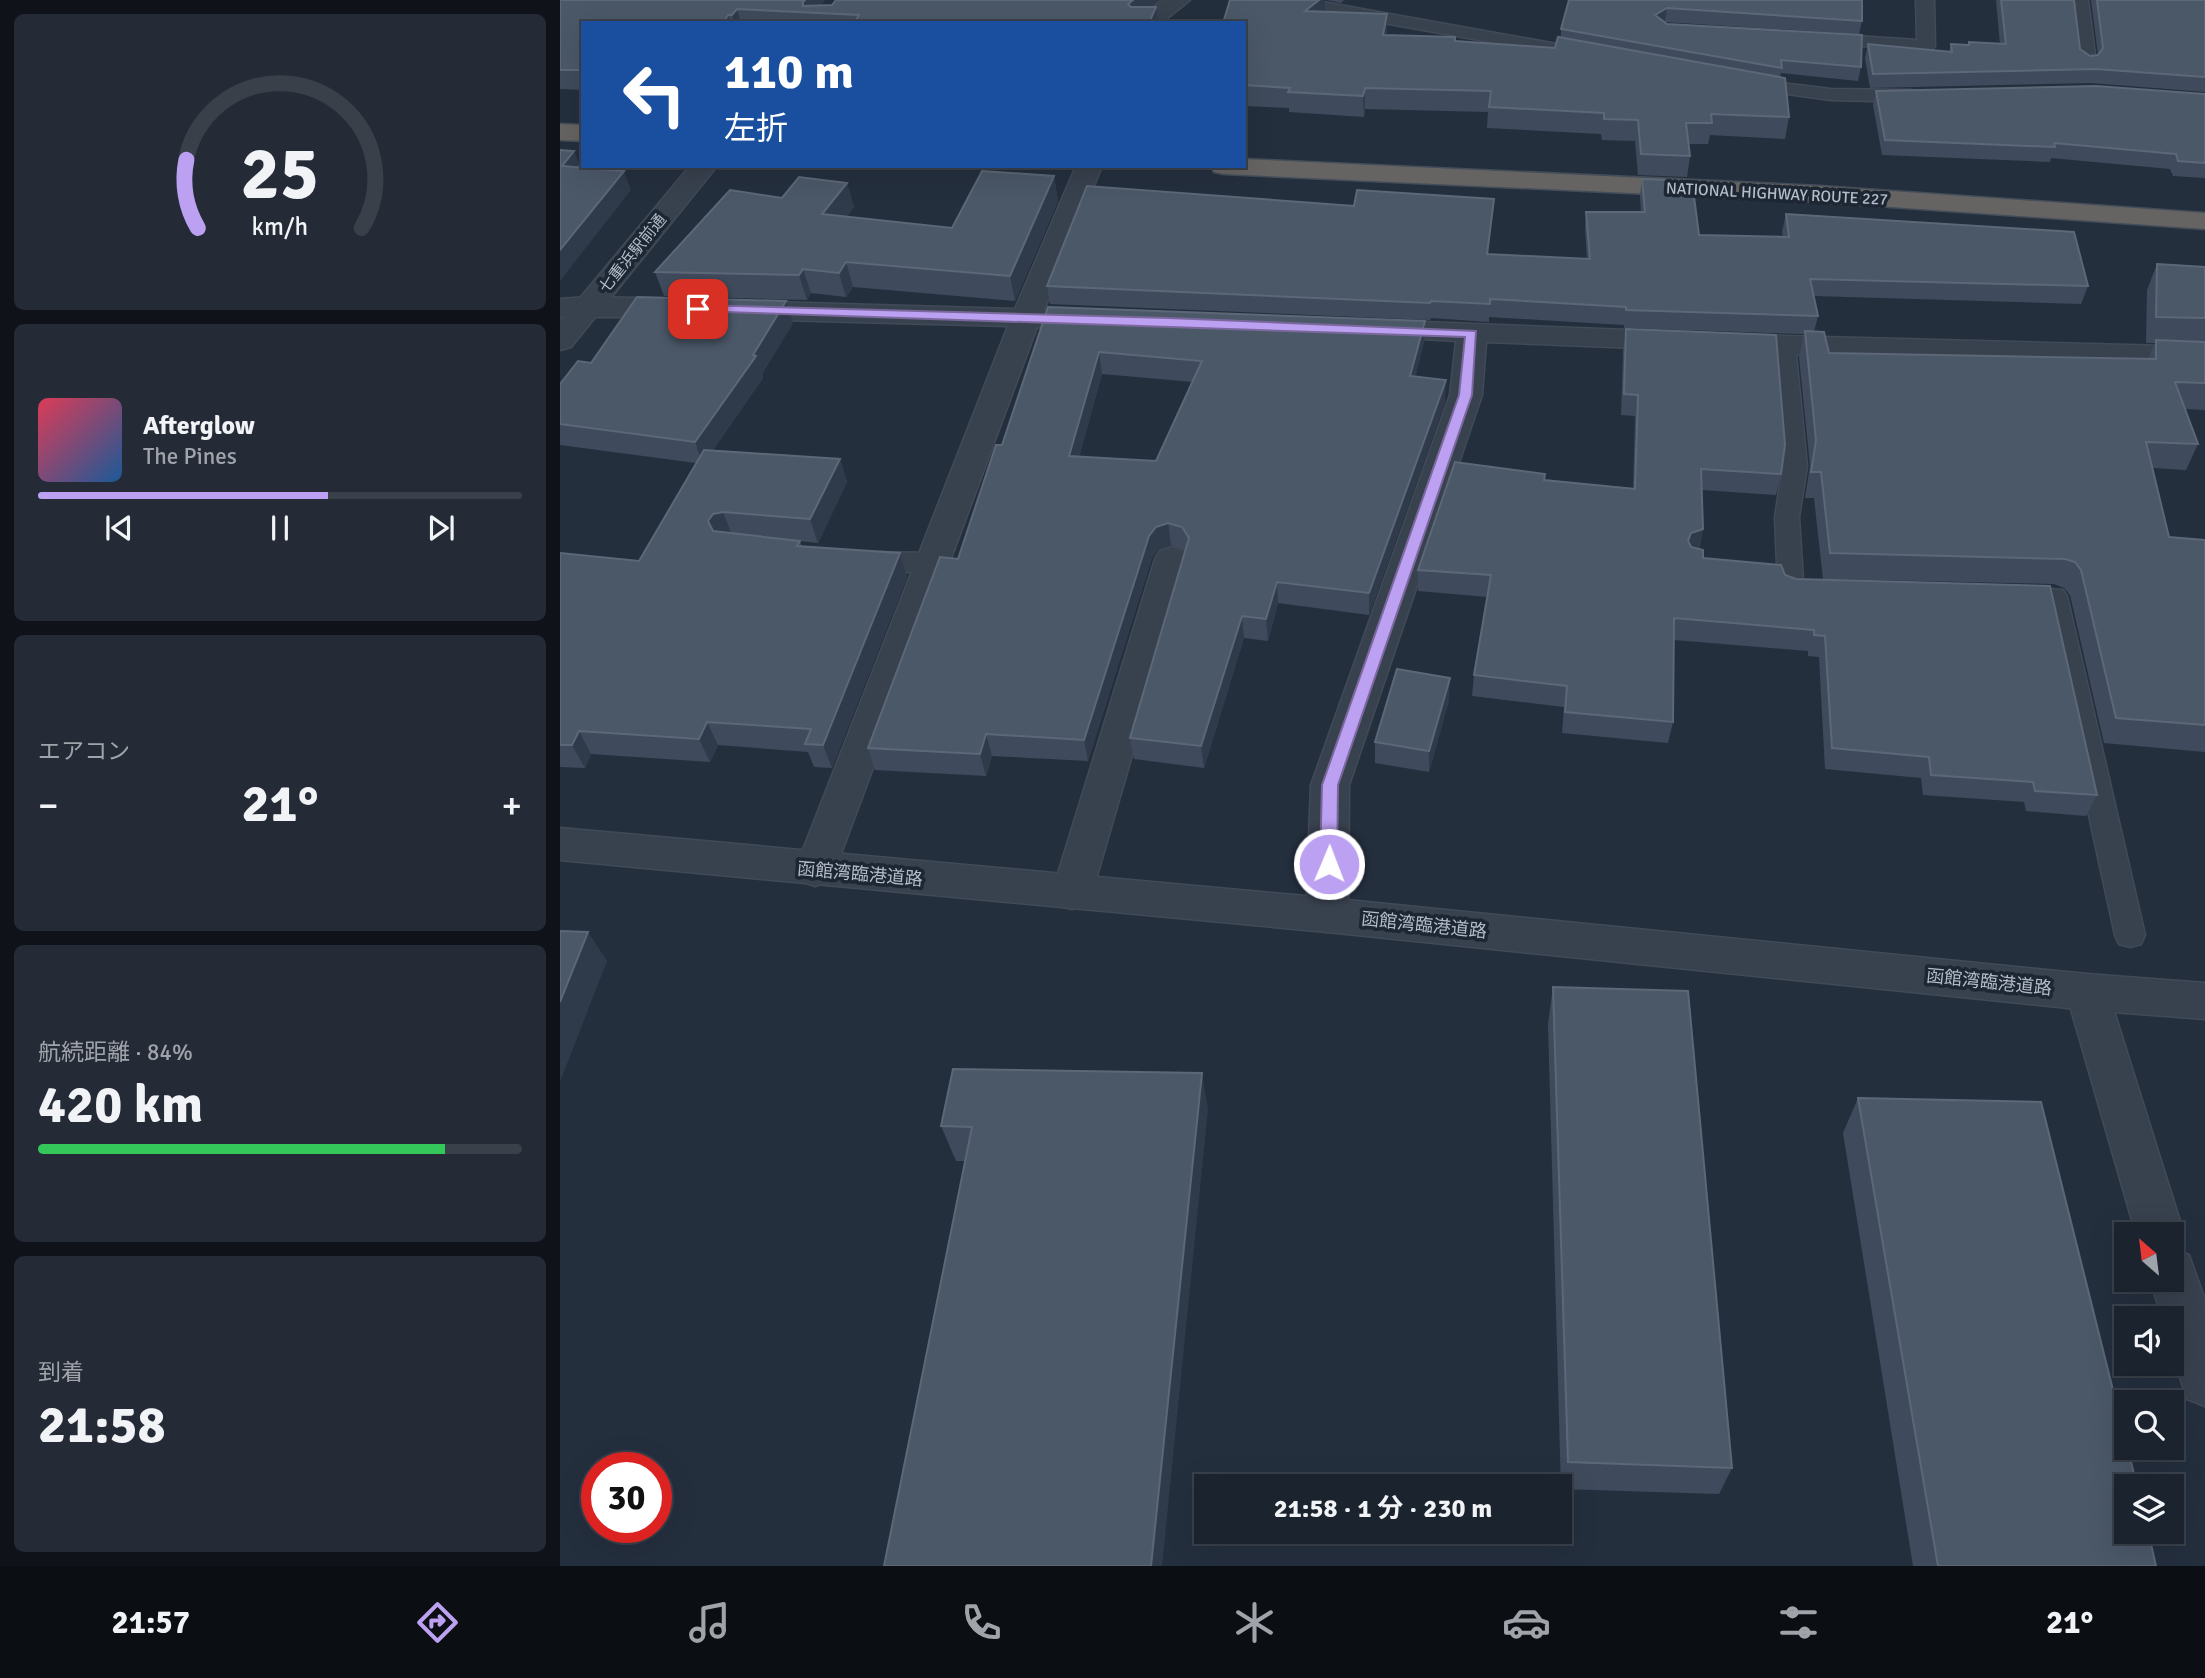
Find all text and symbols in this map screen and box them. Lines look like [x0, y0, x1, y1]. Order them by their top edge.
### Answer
text: 110 m [724, 42, 854, 102]
icon: left [609, 49, 700, 140]
text: 左折 [724, 109, 788, 148]
text: 25 [241, 131, 319, 220]
street label: NATIONAL HIGHWAY ROUTE 227 [1665, 178, 1889, 210]
street label: 七重浜駅前通 [595, 210, 671, 297]
text: km/h [252, 211, 308, 242]
pin [668, 279, 728, 339]
icon: arrive [679, 290, 717, 328]
text: Afterglow [143, 410, 255, 442]
text: The Pines [143, 442, 237, 471]
icon: previous [100, 509, 138, 547]
icon: pause [261, 509, 299, 547]
icon: next [422, 509, 460, 547]
text: エアコン [38, 737, 130, 766]
text: 21° [242, 772, 318, 836]
text: − [38, 782, 59, 829]
text: + [501, 782, 522, 829]
position arrow [1292, 827, 1366, 901]
street label: 函館湾臨港道路 [796, 858, 924, 890]
street label: 函館湾臨港道路 [1360, 907, 1488, 943]
street label: 函館湾臨港道路 [1925, 964, 2053, 1000]
text: 航続距離 · 84% [38, 1038, 193, 1067]
text: 420 km [38, 1073, 203, 1137]
north arrow [2114, 1222, 2184, 1292]
map controls [2114, 1222, 2184, 1544]
button: sound [2114, 1306, 2184, 1376]
text: 到着 [38, 1358, 84, 1387]
button: search [2114, 1390, 2184, 1460]
text: 21:58 [38, 1393, 166, 1457]
speed limit sign: 30 [581, 1452, 672, 1543]
button: layers [2114, 1474, 2184, 1544]
text: 21:58 · 1 分 · 230 m [1274, 1493, 1492, 1525]
icon: directions [413, 1598, 462, 1647]
icon: music [685, 1598, 734, 1647]
icon: phone [957, 1598, 1006, 1647]
icon: climate [1230, 1598, 1279, 1647]
icon: car [1502, 1598, 1551, 1647]
icon: filters [1774, 1598, 1823, 1647]
text: 21:57 [112, 1603, 190, 1642]
text: 21° [2046, 1603, 2093, 1642]

